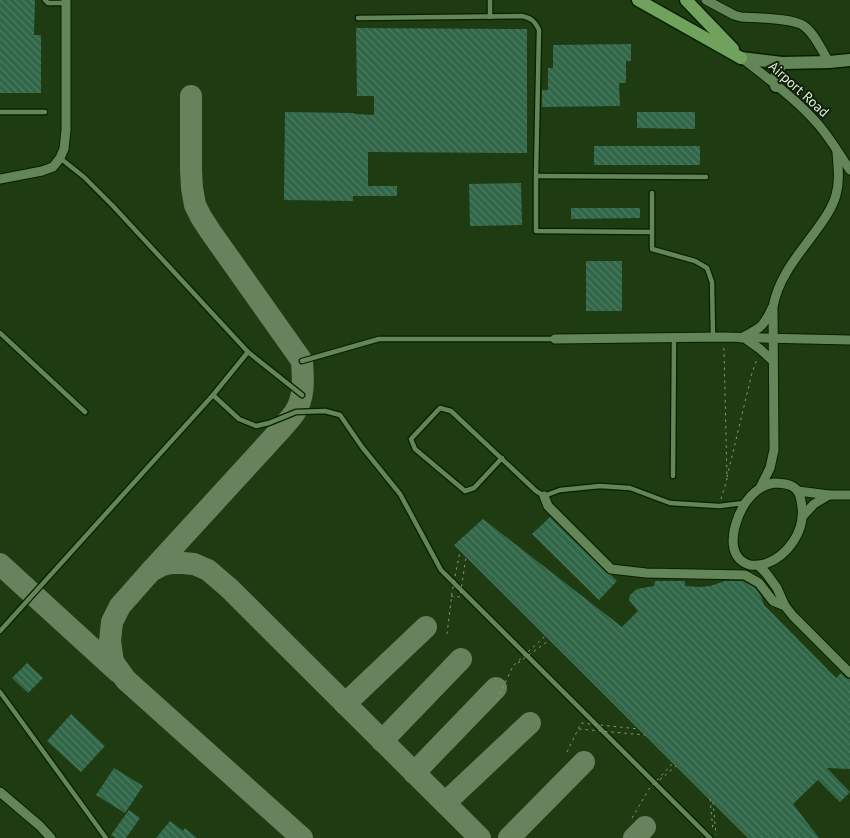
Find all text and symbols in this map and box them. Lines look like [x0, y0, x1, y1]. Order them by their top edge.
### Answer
street label: Airport Road [765, 57, 833, 121]

